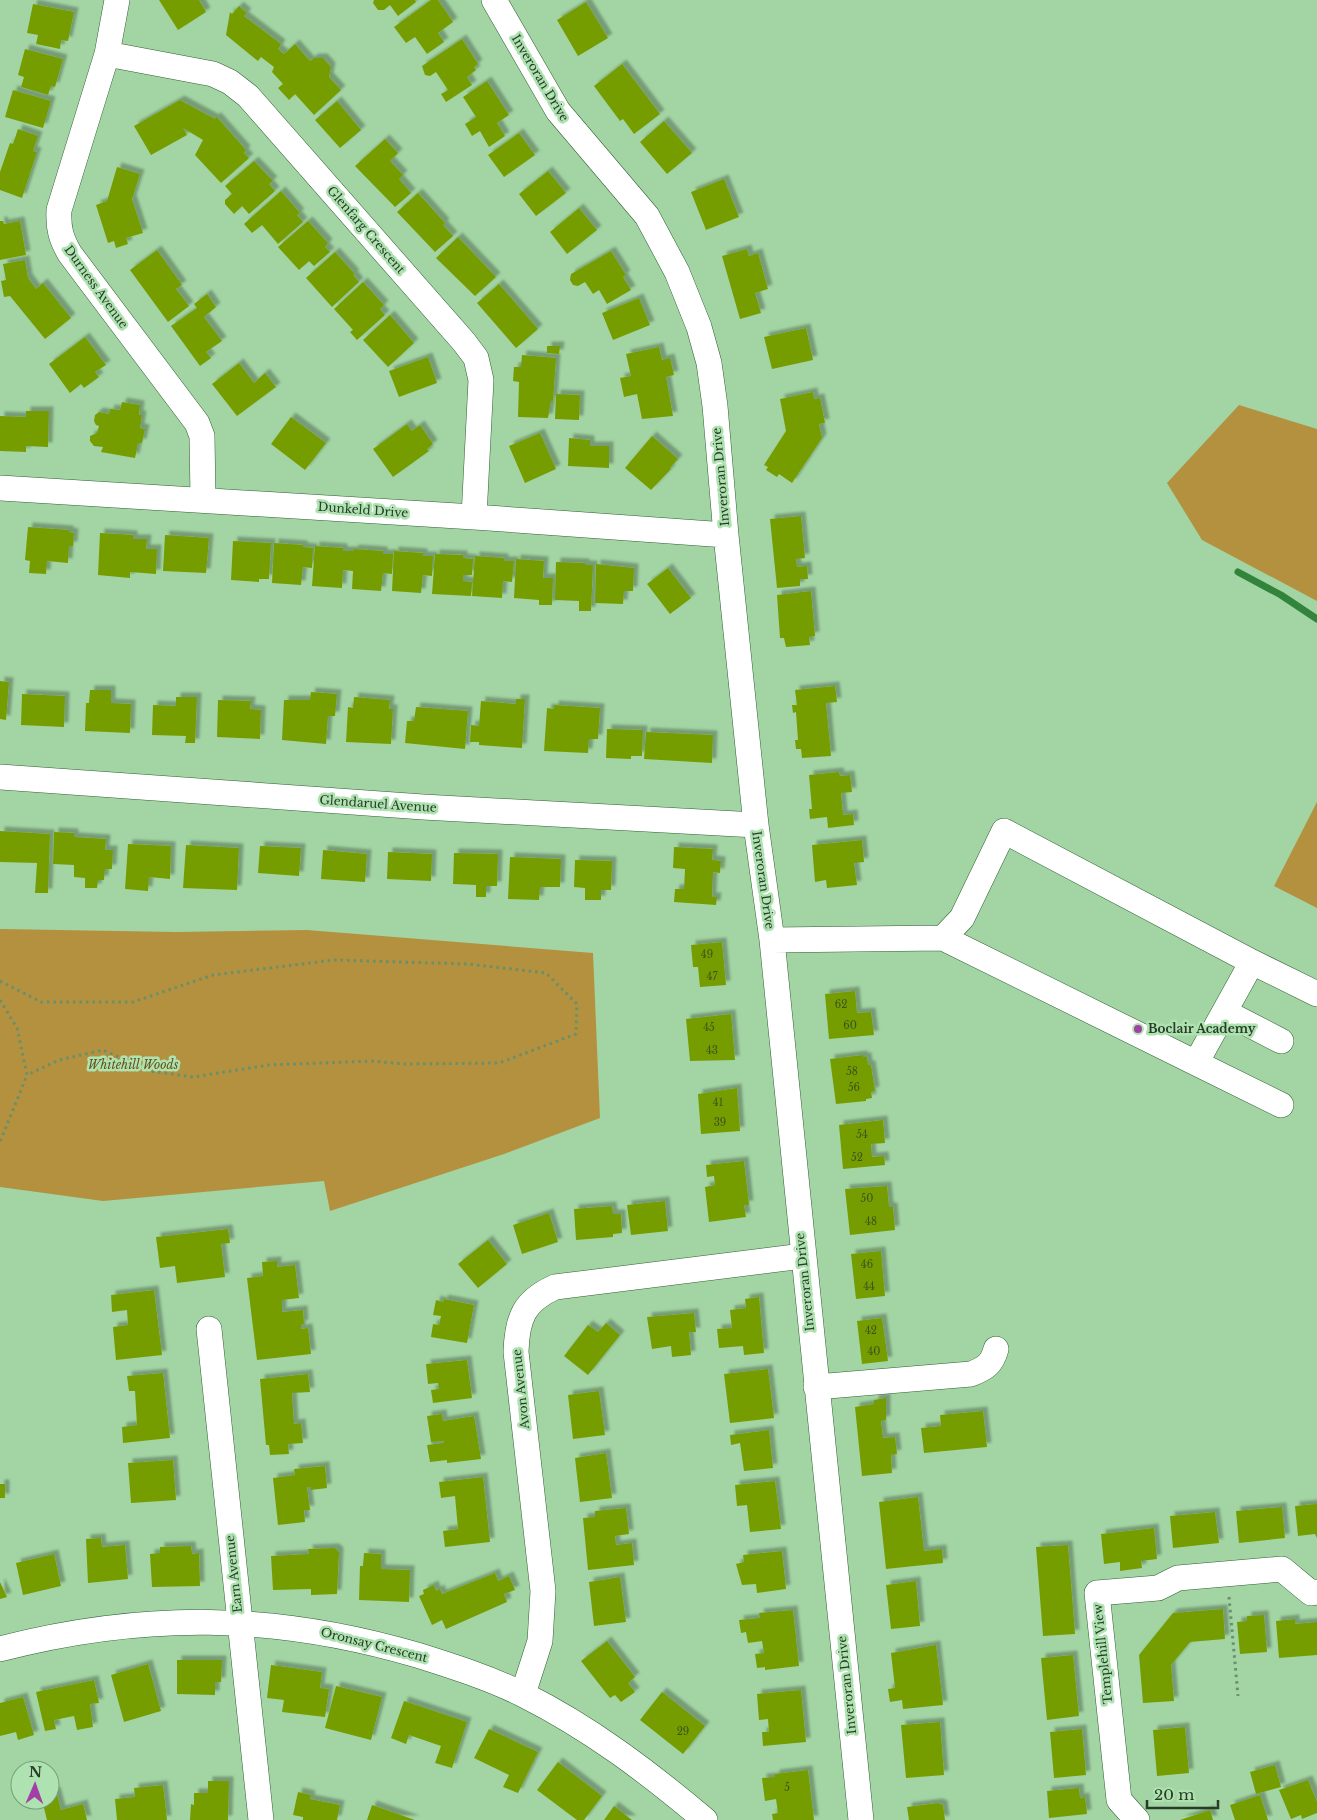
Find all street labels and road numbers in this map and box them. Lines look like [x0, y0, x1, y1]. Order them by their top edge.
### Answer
street label: Inveroran Drive [509, 32, 572, 124]
street label: Glenfarg Crescent [324, 183, 409, 277]
street label: Durness Avenue [61, 242, 132, 331]
street label: Inveroran Drive [709, 427, 732, 527]
street label: Dunkeld Drive [317, 499, 409, 520]
street label: Glendaruel Avenue [319, 792, 437, 815]
street label: Inveroran Drive [749, 830, 778, 930]
street label: Inveroran Drive [792, 1232, 817, 1332]
street label: Avon Avenue [509, 1348, 532, 1431]
street label: Earn Avenue [222, 1534, 245, 1614]
street label: Templehill View [1090, 1603, 1115, 1705]
street label: Oronsay Crescent [319, 1624, 429, 1665]
street label: Inveroran Drive [834, 1635, 859, 1735]

